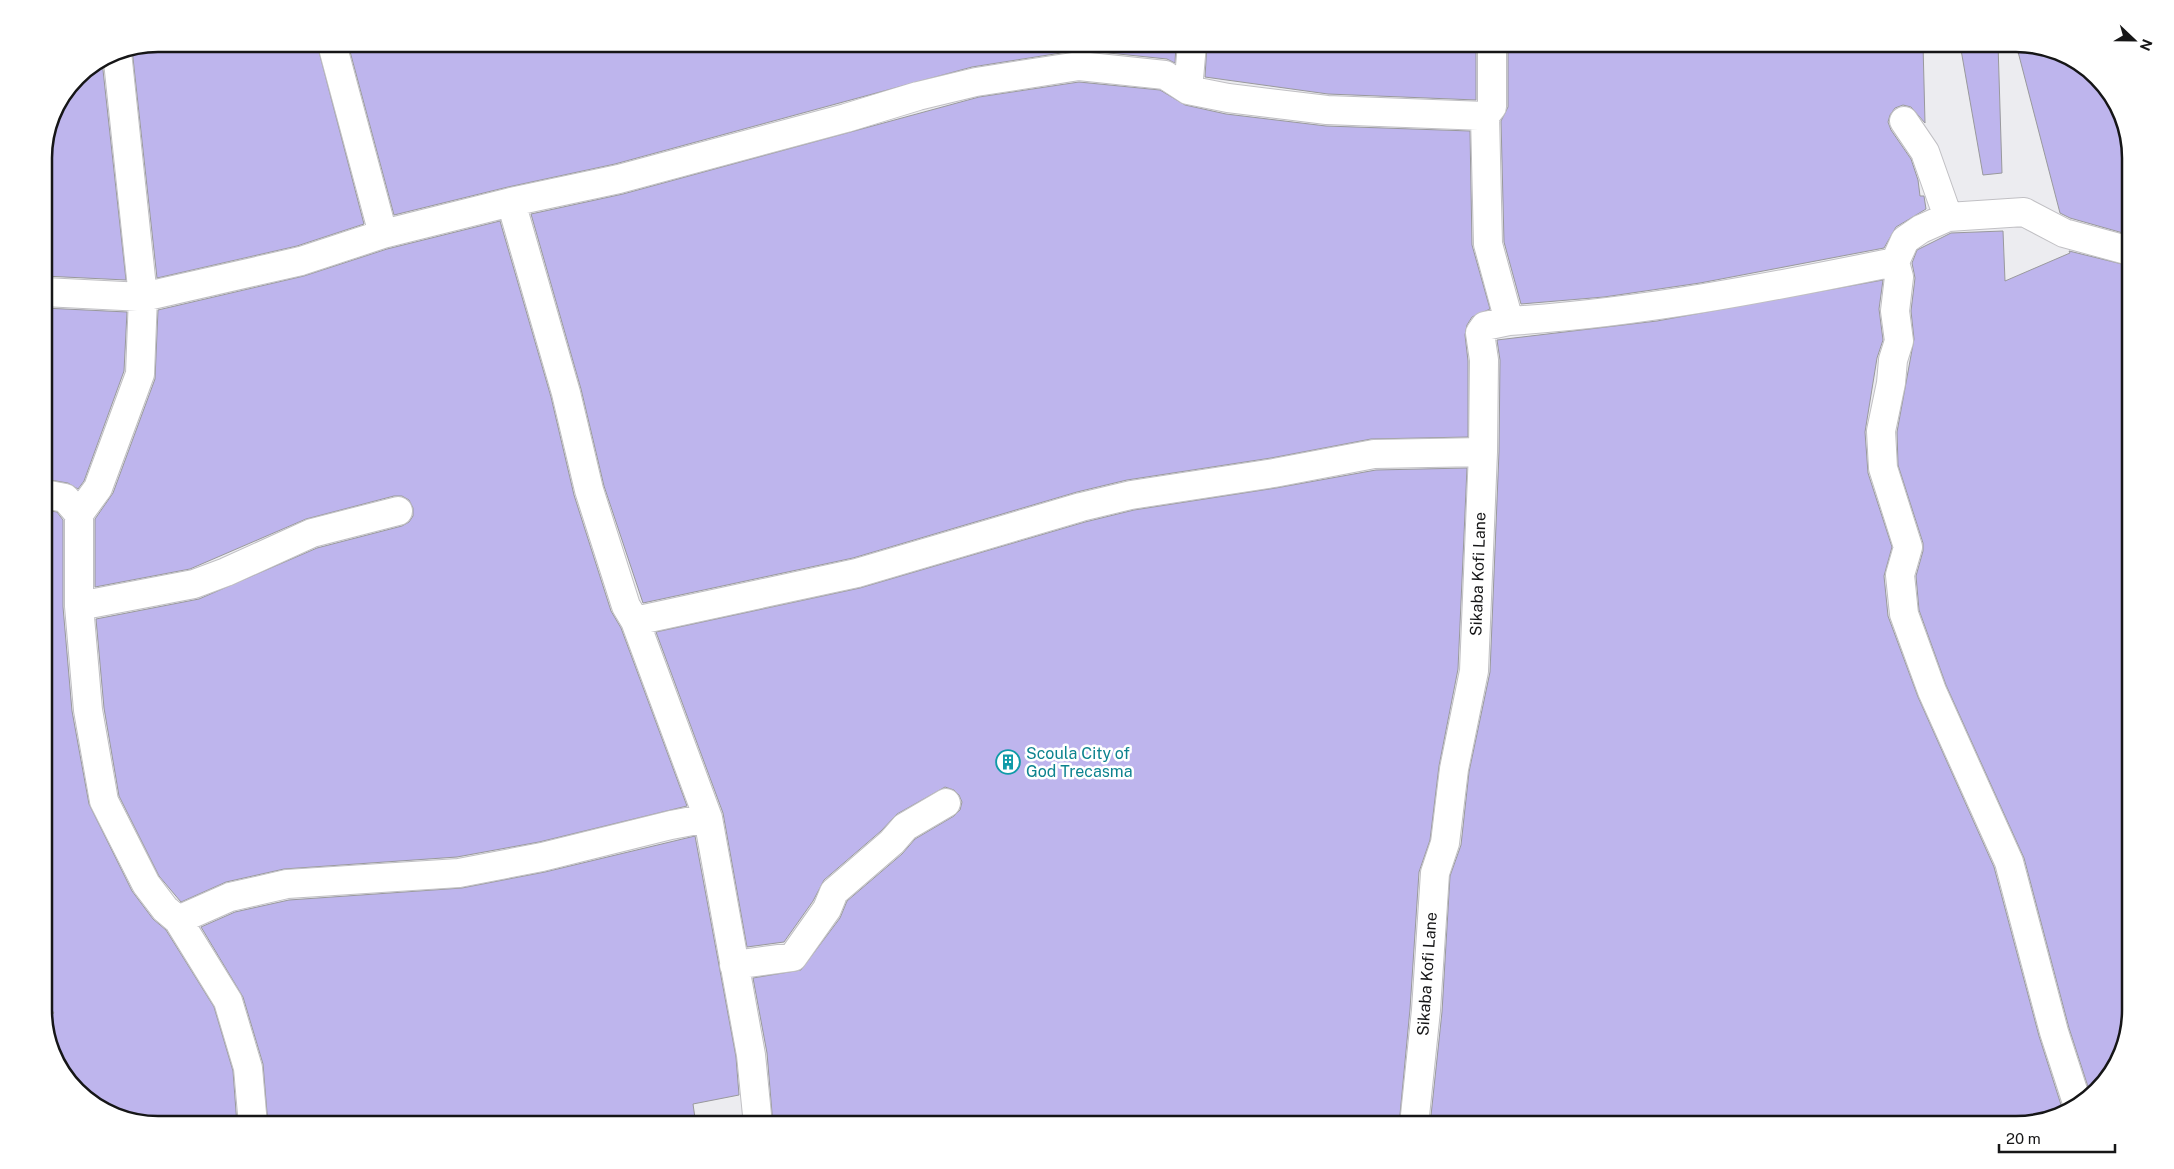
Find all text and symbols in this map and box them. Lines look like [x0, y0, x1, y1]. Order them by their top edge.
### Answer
north arrow [2109, 15, 2159, 65]
text: N [2137, 37, 2156, 53]
street label: Sikaba Kofi Lane [1466, 512, 1490, 636]
place label: Scoula City of God Trecasma [1026, 744, 1132, 781]
building icon: Scoula City of God Trecasma [995, 749, 1021, 775]
street label: Sikaba Kofi Lane [1413, 911, 1441, 1037]
scale bar [1999, 1122, 2115, 1154]
text: 20 m [2006, 1130, 2041, 1147]

